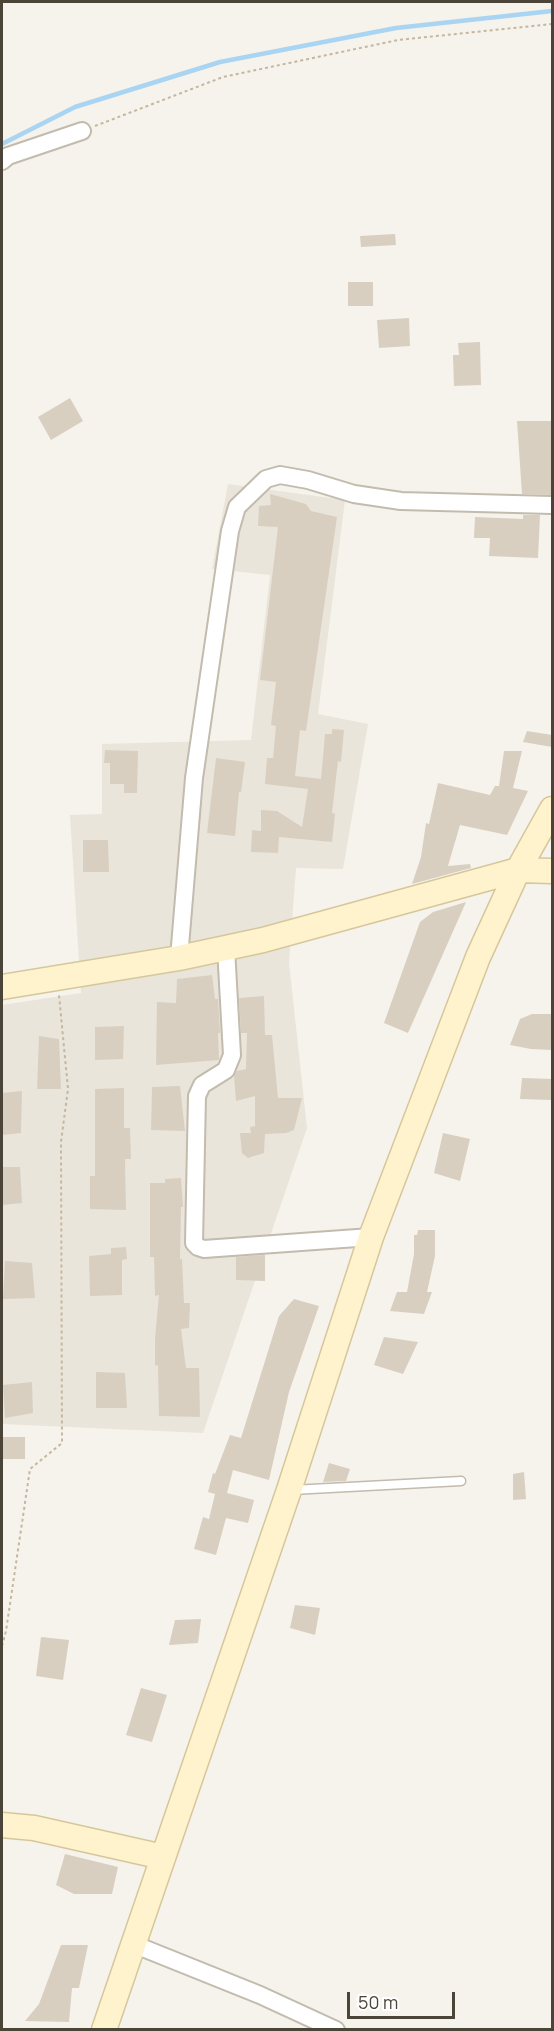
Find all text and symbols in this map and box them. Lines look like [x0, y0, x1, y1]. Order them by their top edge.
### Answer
scale bar [350, 1980, 458, 2018]
text: 50 m [358, 1990, 398, 2014]

